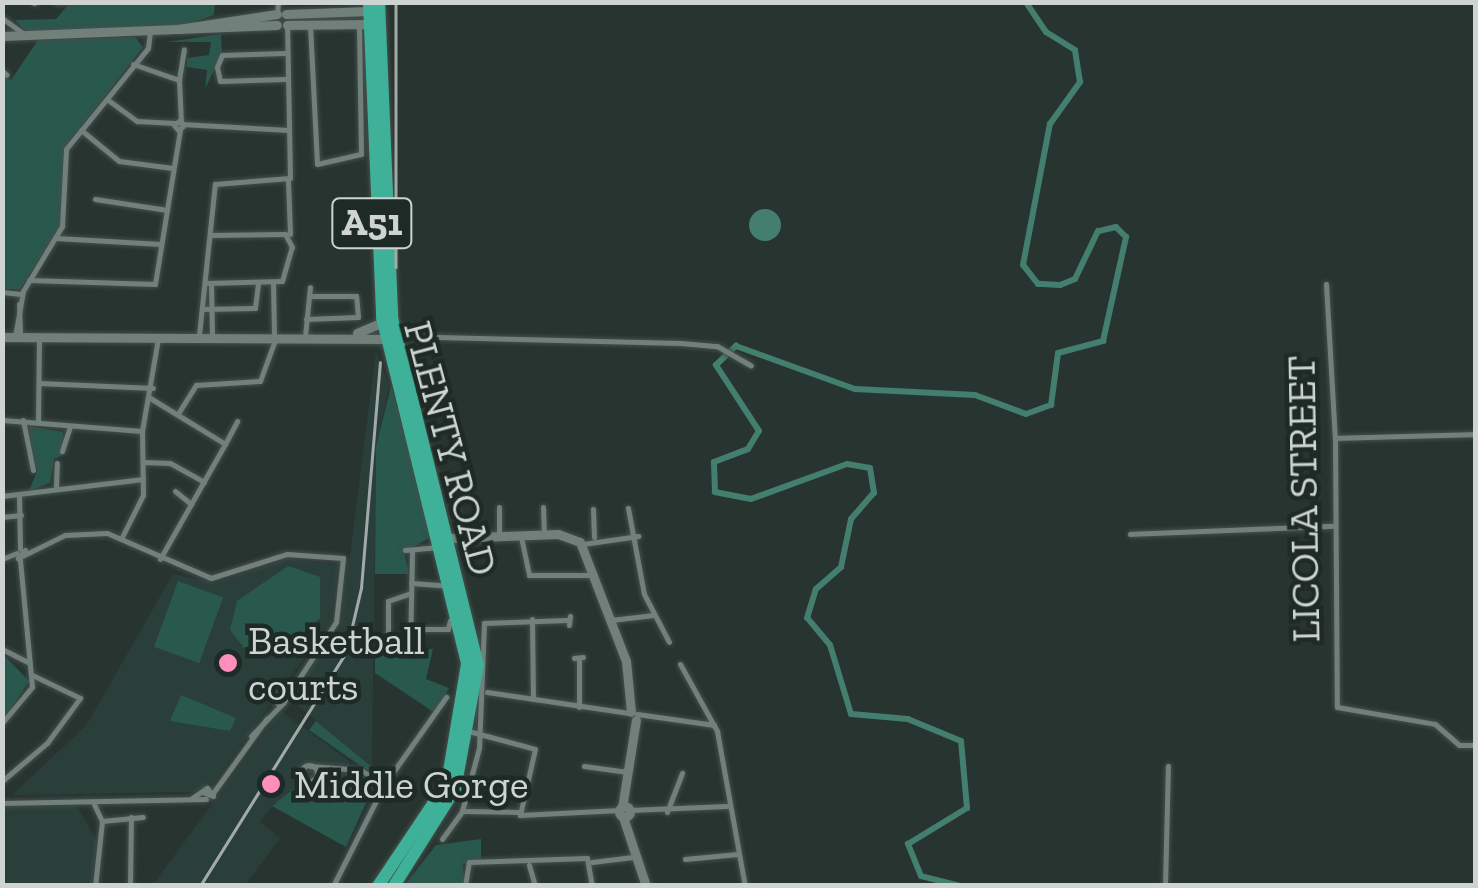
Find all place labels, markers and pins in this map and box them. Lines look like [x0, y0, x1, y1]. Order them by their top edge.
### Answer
place label: Basketball courts [248, 616, 425, 710]
marker: Basketball courts [217, 652, 239, 674]
place label: Middle Gorge [294, 760, 529, 808]
marker: Middle Gorge [258, 771, 284, 797]

